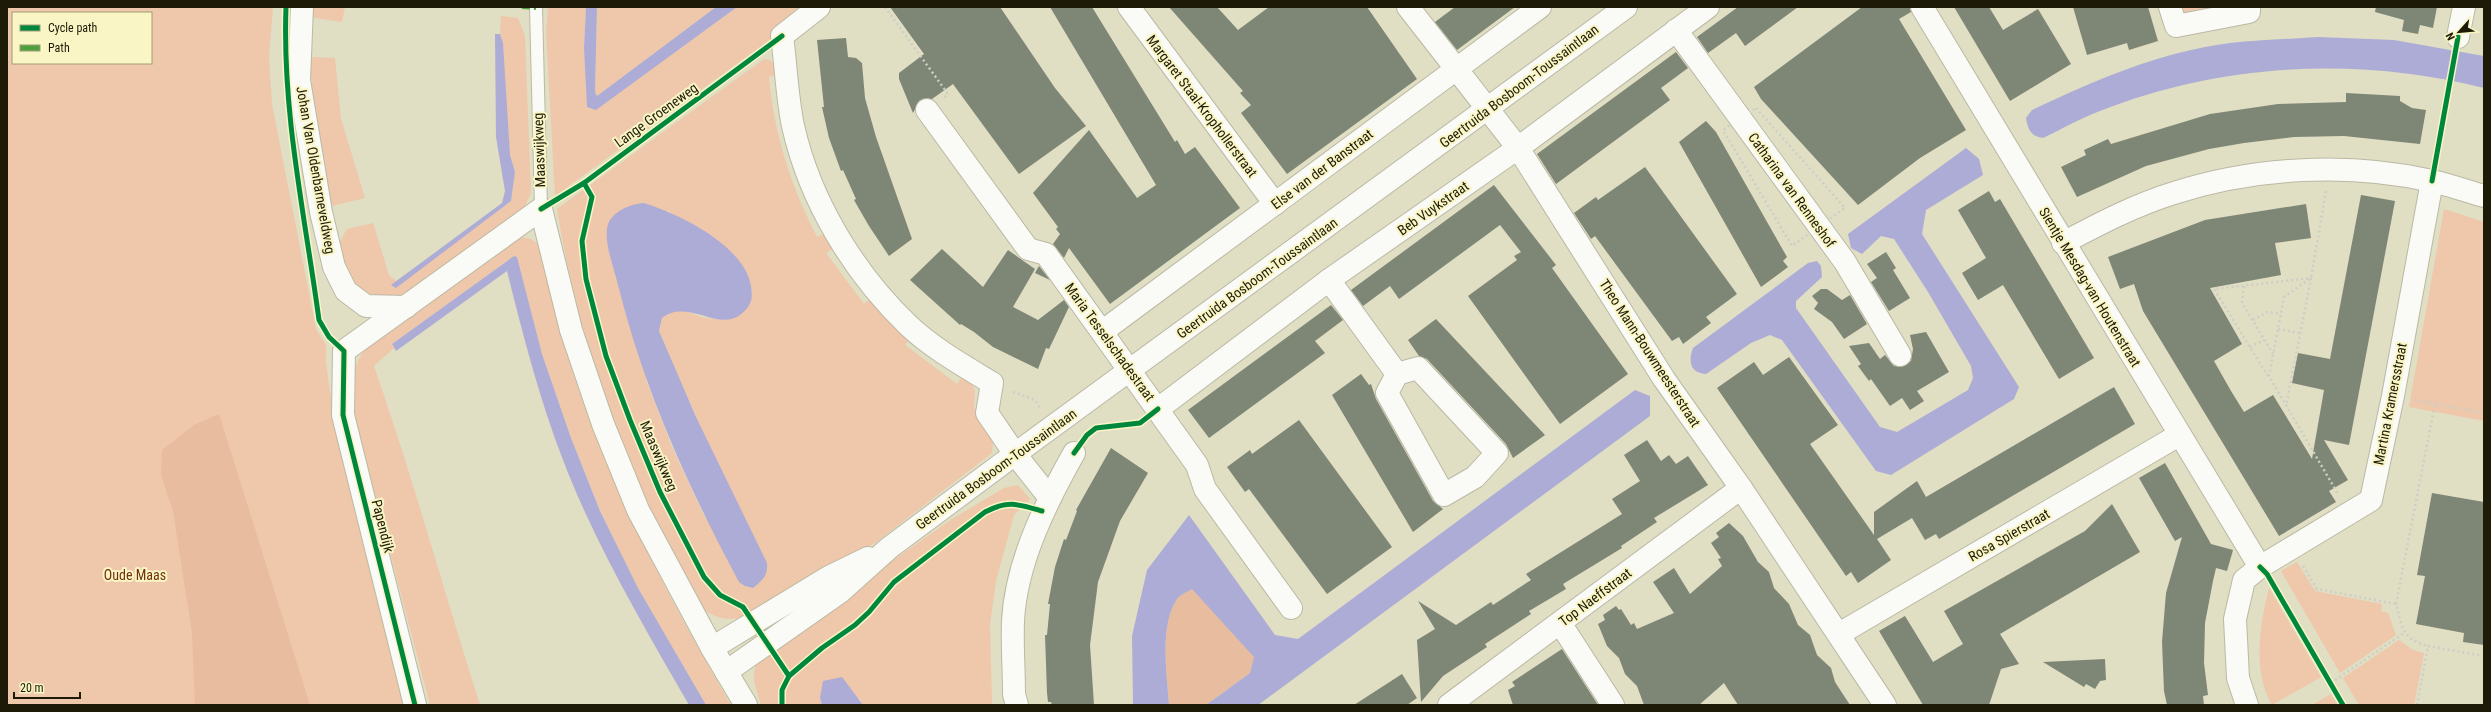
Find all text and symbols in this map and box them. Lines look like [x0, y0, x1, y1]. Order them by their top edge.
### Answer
legend [12, 12, 152, 64]
north arrow [2439, 12, 2479, 52]
text: Cycle path [48, 21, 98, 35]
street label: Geertruida Bosboom-Toussaintlaan [1436, 21, 1602, 151]
text: N [2443, 30, 2458, 42]
street label: Margaret Staal-Krophollerstraat [1143, 32, 1261, 180]
text: Path [48, 41, 70, 55]
street label: Lange Groeneweg [611, 80, 701, 150]
street label: Johan Van Oldenbarneveldweg [293, 85, 339, 255]
street label: Maaswijkweg [530, 112, 548, 188]
street label: Else van der Banstraat [1268, 126, 1376, 212]
street label: Catharina van Renneshof [1745, 130, 1839, 251]
street label: Beb Vuykstraat [1394, 178, 1472, 238]
street label: Sientje Mesdag-van Houtenstraat [2036, 204, 2144, 370]
street label: Geertruida Bosboom-Toussaintlaan [1174, 214, 1340, 342]
street label: Theo Mann-Bouwmeesterstraat [1596, 276, 1704, 430]
street label: Maria Tesselschadestraat [1062, 280, 1158, 404]
street label: Martina Kramersstraat [2370, 342, 2410, 466]
street label: Geertruida Bosboom-Toussaintlaan [913, 405, 1079, 533]
street label: Maaswijkweg [637, 418, 681, 494]
street label: Papendijk [369, 498, 397, 555]
street label: Rosa Spierstraat [1966, 505, 2052, 565]
street label: Top Naeffstraat [1556, 565, 1634, 629]
park label: Oude Maas [104, 567, 166, 583]
scale bar [14, 674, 80, 700]
text: 20 m [20, 681, 44, 695]

